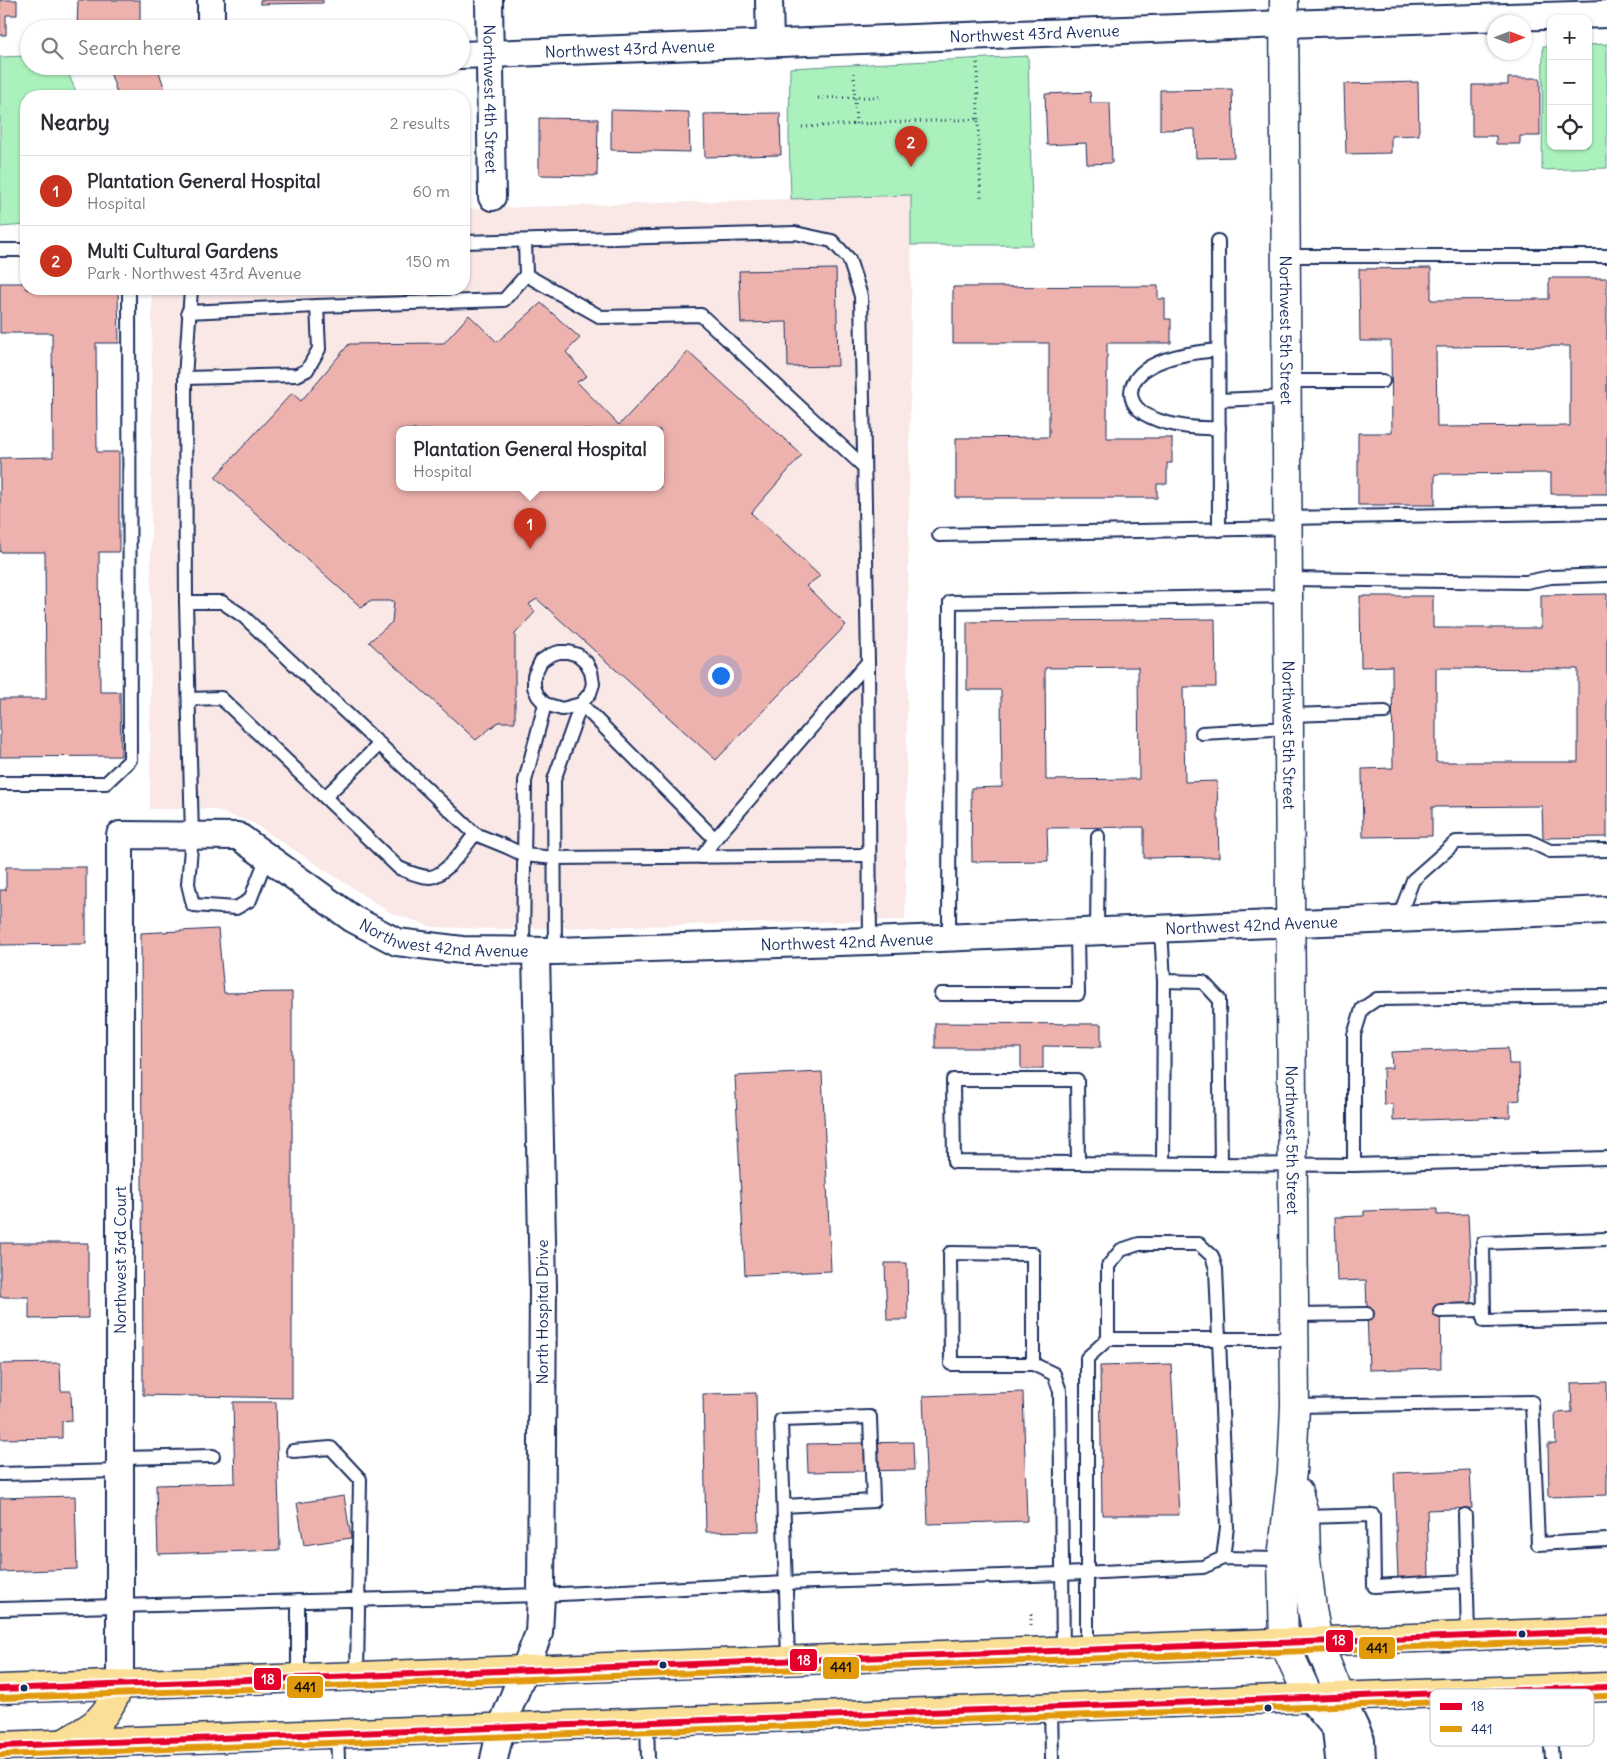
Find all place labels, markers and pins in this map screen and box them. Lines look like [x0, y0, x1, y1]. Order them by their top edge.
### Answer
pin: 2 [895, 126, 927, 167]
pin: 1 [514, 508, 546, 549]
unlabelled marker [1517, 1629, 1527, 1639]
unlabelled marker [658, 1660, 668, 1670]
unlabelled marker [19, 1683, 29, 1693]
unlabelled marker [1263, 1703, 1273, 1713]

